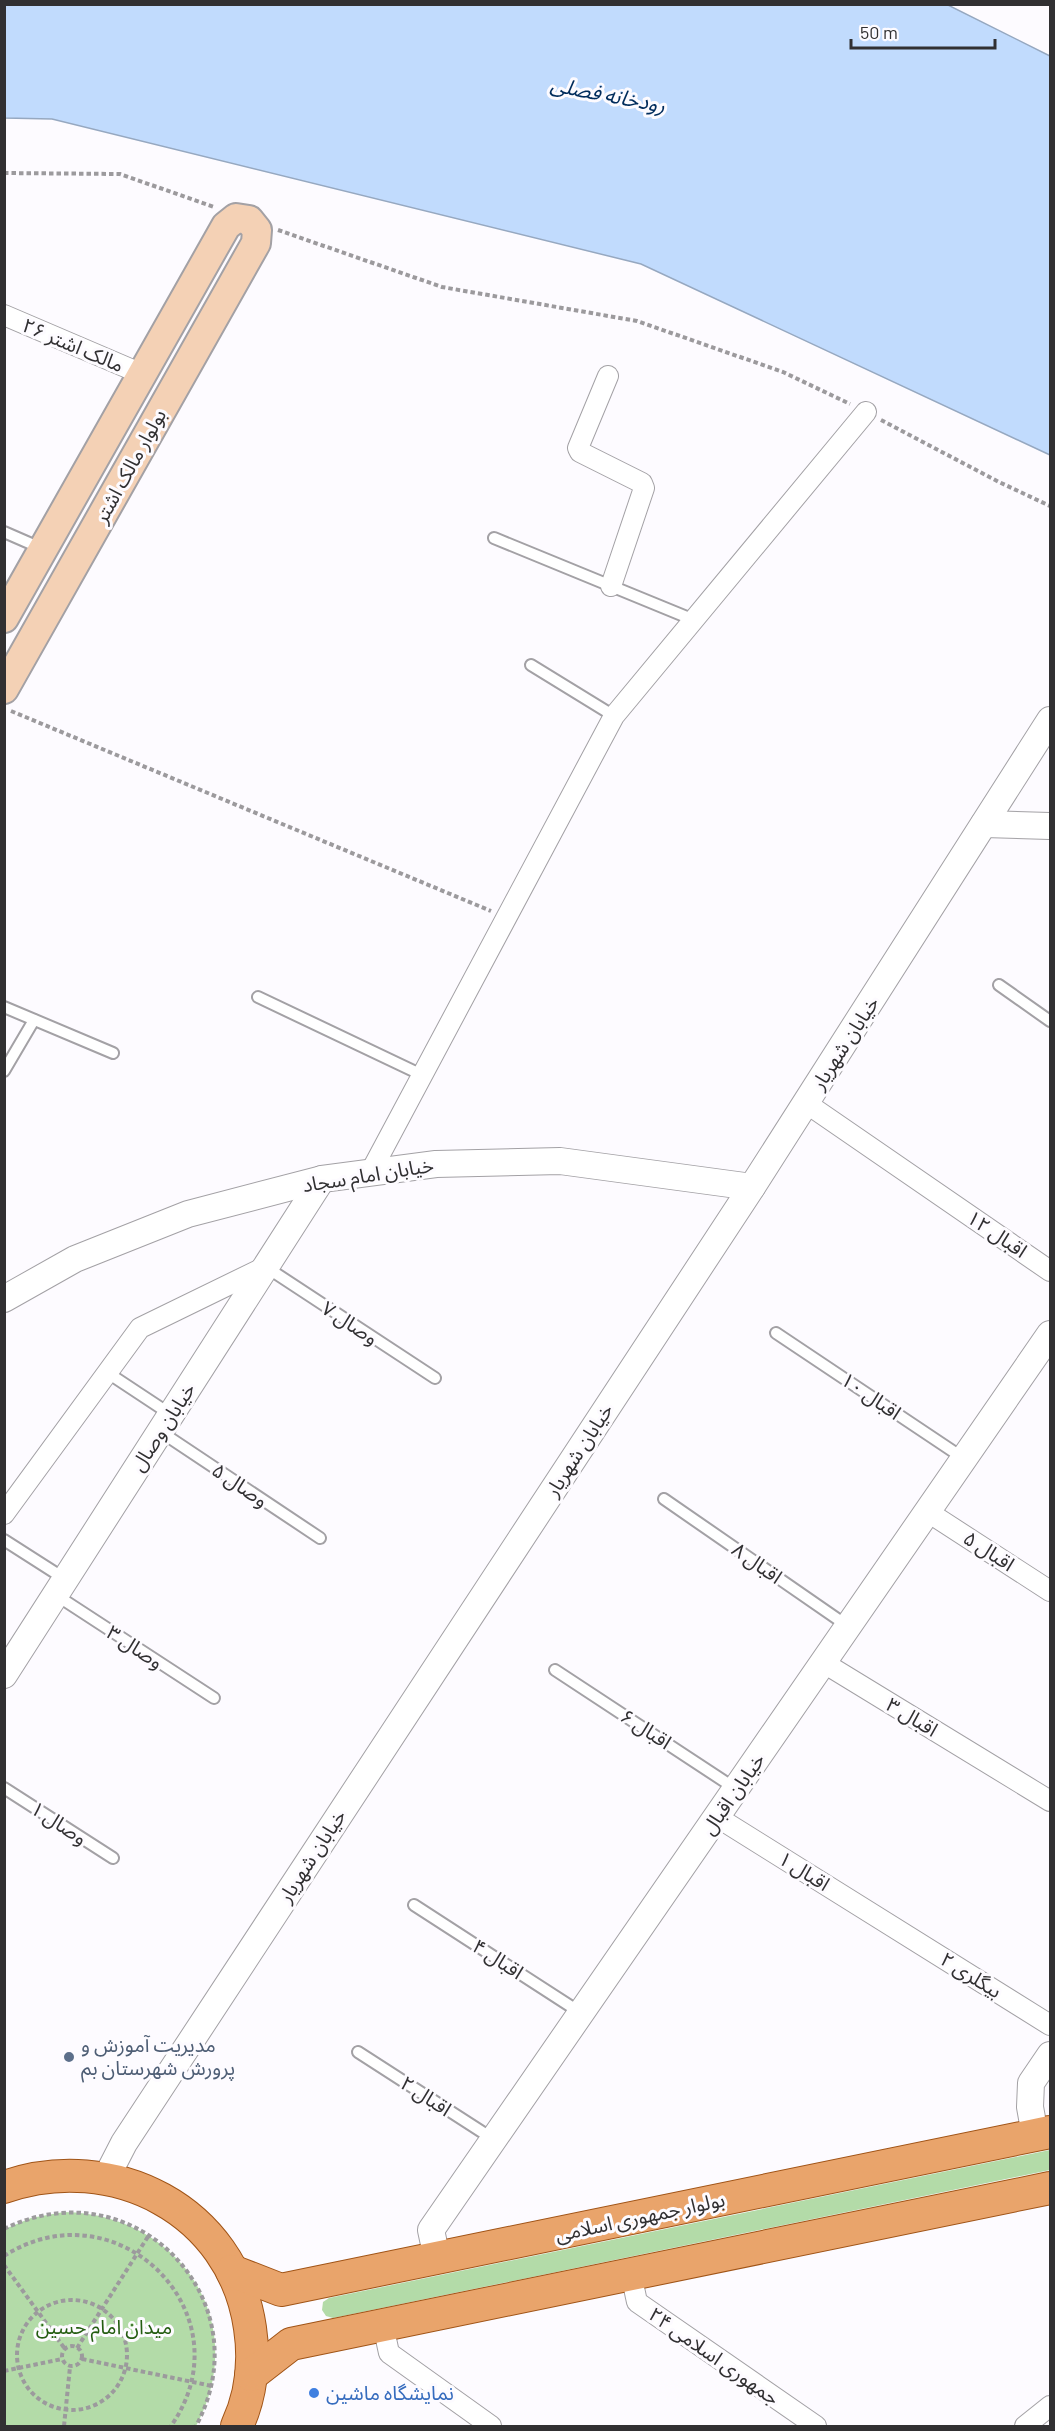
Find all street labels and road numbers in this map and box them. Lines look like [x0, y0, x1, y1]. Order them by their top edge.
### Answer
street label: مالک اشتر ۲۶ [19, 312, 128, 377]
street label: بولوار مالک اشتر [88, 404, 171, 528]
street label: خیابان شهریار [805, 991, 884, 1095]
street label: خیابان امام سجاد [301, 1152, 436, 1200]
street label: اقبال ۱۲ [962, 1204, 1032, 1263]
street label: وصال ۷ [317, 1295, 383, 1350]
street label: اقبال ۱۰ [836, 1366, 906, 1425]
street label: خیابان وصال [125, 1378, 200, 1476]
street label: خیابان شهریار [539, 1398, 618, 1502]
street label: وصال ۵ [208, 1457, 273, 1512]
street label: اقبال ۵ [959, 1525, 1019, 1576]
street label: اقبال ۸ [727, 1536, 787, 1589]
street label: وصال ۳ [102, 1619, 168, 1674]
street label: اقبال ۳ [882, 1692, 943, 1742]
street label: اقبال ۶ [616, 1703, 676, 1754]
street label: خیابان اقبال [695, 1748, 770, 1839]
street label: وصال ۱ [26, 1795, 92, 1850]
street label: خیابان شهریار [272, 1804, 351, 1908]
street label: اقبال ۱ [774, 1845, 835, 1896]
street label: اقبال ۴ [468, 1933, 528, 1984]
street label: بیگلری ۲ [936, 1946, 1007, 2003]
street label: اقبال ۲ [396, 2070, 456, 2121]
street label: بولوار جمهوری اسلامی [553, 2186, 727, 2247]
street label: جمهوری اسلامی ۲۴ [644, 2301, 785, 2410]

